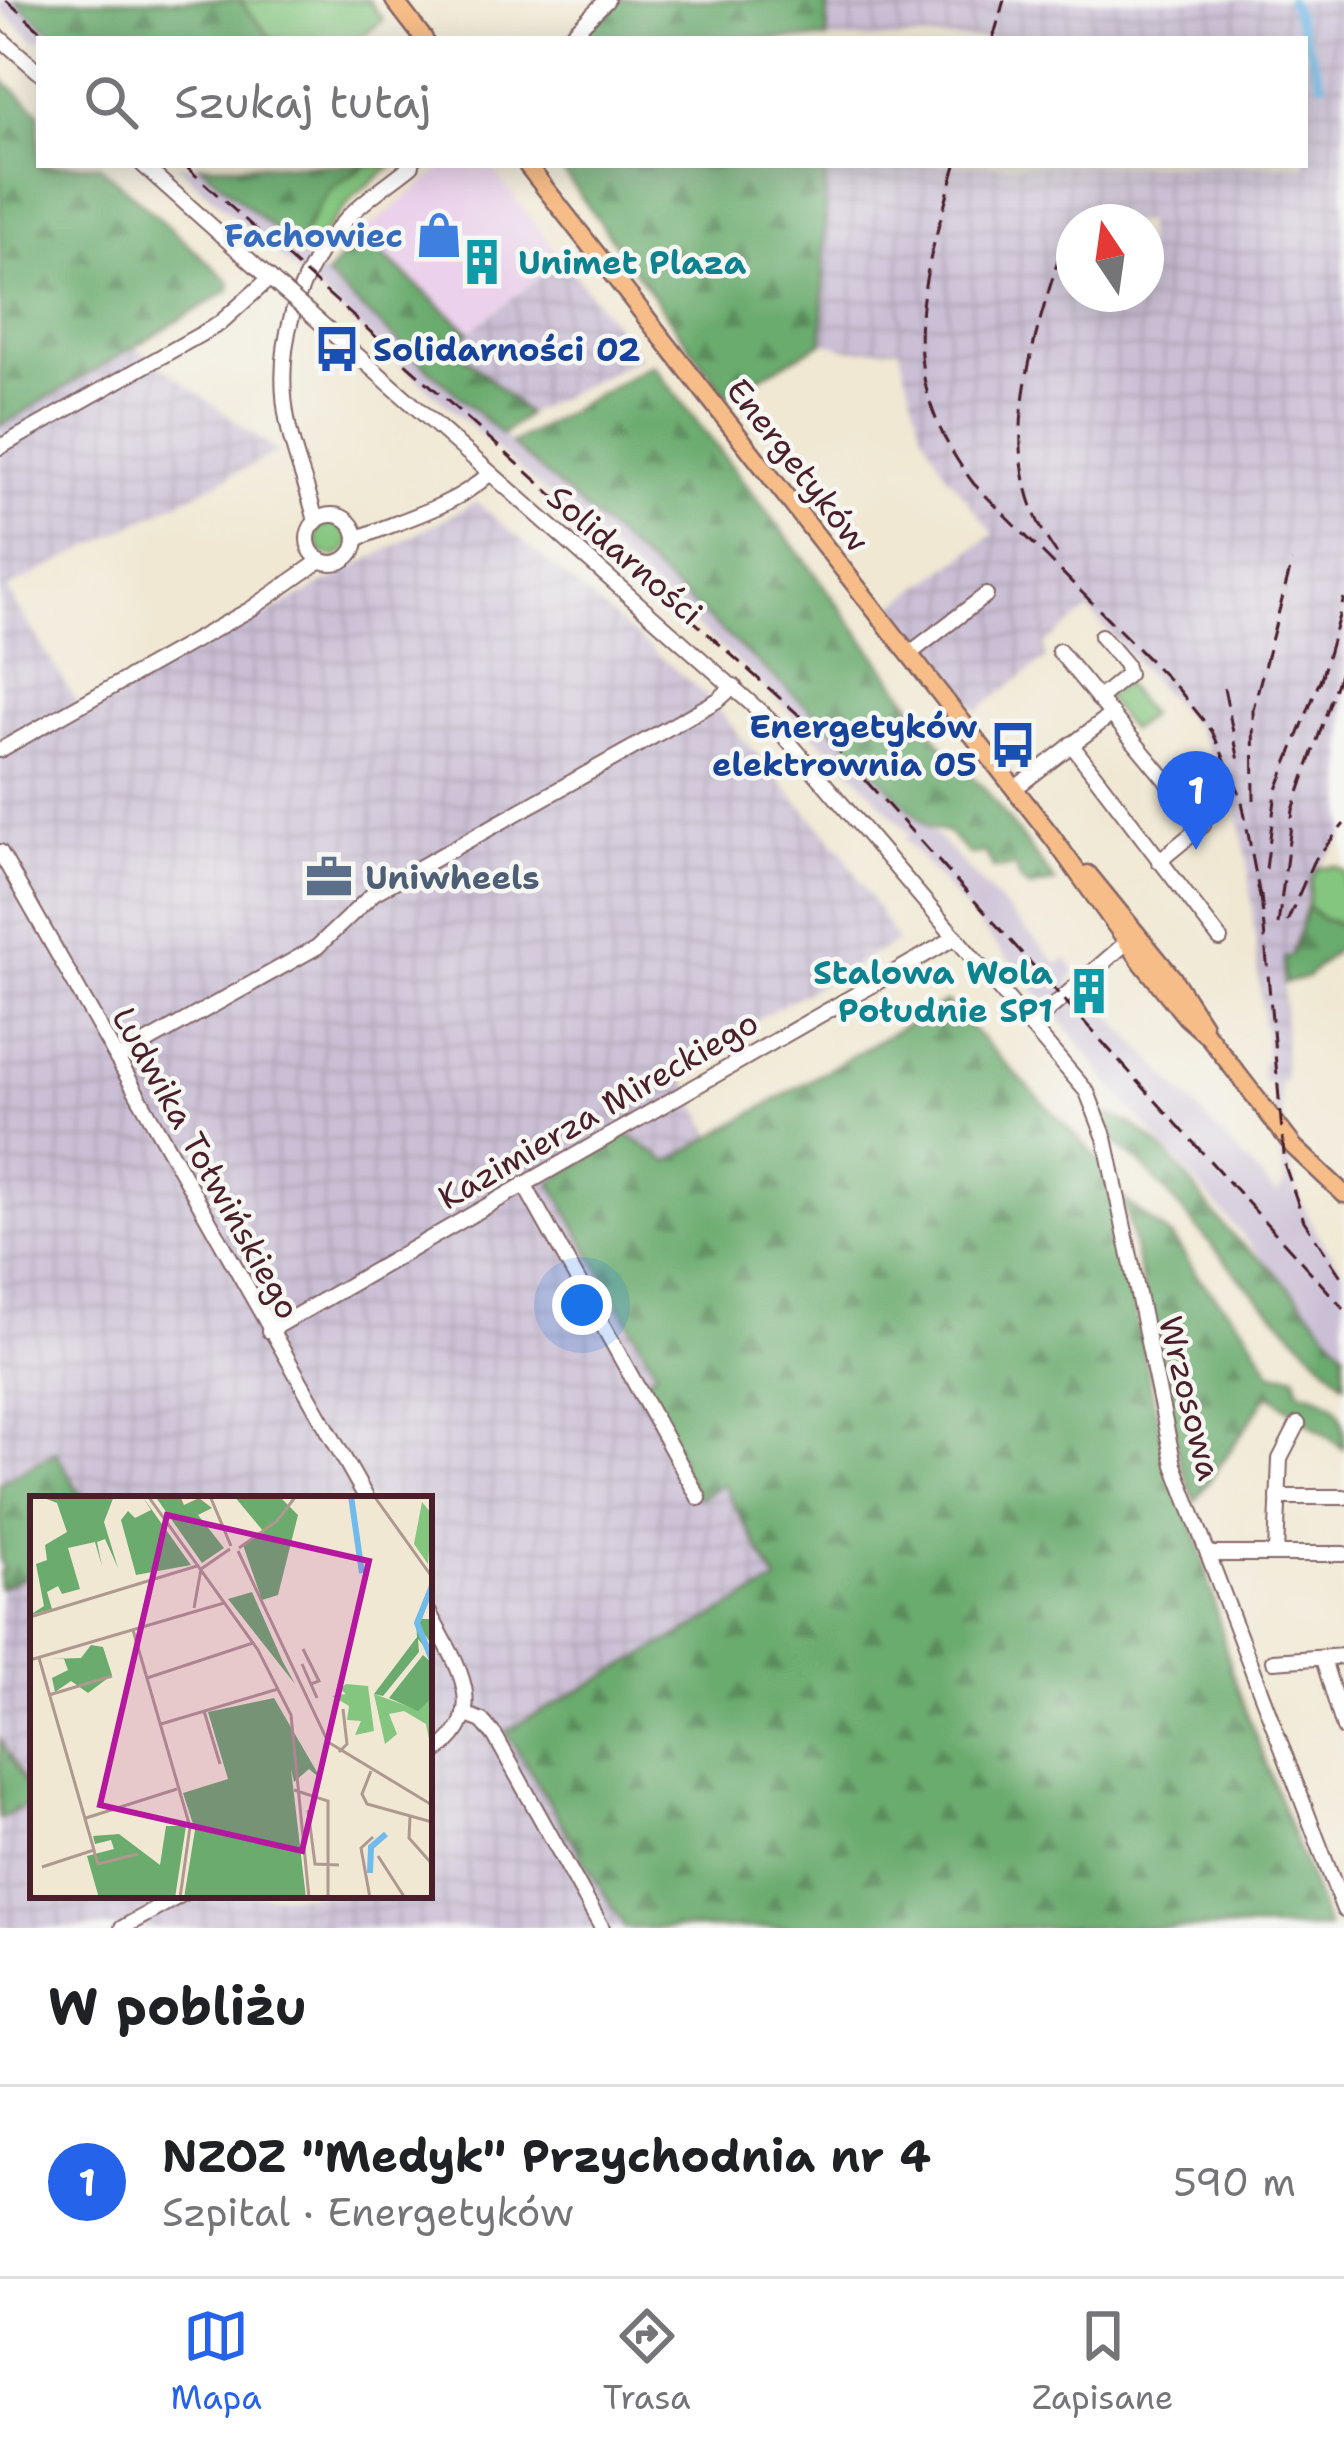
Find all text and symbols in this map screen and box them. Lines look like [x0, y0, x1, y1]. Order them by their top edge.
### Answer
search box [36, 36, 1308, 168]
icon: search [78, 69, 144, 135]
text: Szukaj tutaj [174, 72, 431, 132]
north arrow [1056, 204, 1164, 312]
shop icon: Fachowiec [414, 210, 464, 260]
place label: Fachowiec [224, 213, 403, 258]
building icon: Unimet Plaza [457, 237, 507, 287]
place label: Unimet Plaza [518, 240, 747, 285]
bus stop icon: Solidarności 02 [312, 324, 362, 374]
place label: Solidarności 02 [373, 327, 641, 372]
street label: Energetyków [716, 369, 880, 561]
street label: Solidarności [538, 475, 712, 635]
place label: Energetyków elektrownia 05 [712, 704, 977, 787]
bus stop icon: Energetyków elektrownia 05 [988, 720, 1038, 770]
pin: 1 [1157, 751, 1235, 850]
office icon: Uniwheels [304, 852, 354, 902]
place label: Uniwheels [365, 855, 540, 900]
place label: Stalowa Wola Południe SP1 [813, 950, 1053, 1033]
building icon: Stalowa Wola Południe SP1 [1064, 966, 1114, 1016]
street label: Ludwika Tołwińskiego [101, 999, 311, 1327]
street label: Kazimierza Mireckiego [430, 1000, 766, 1220]
your location [552, 1275, 612, 1335]
street label: Wrzosowa [1148, 1311, 1232, 1485]
inset map [30, 1496, 432, 1898]
text: W pobliżu [48, 1972, 307, 2040]
text: NZOZ "Medyk" Przychodnia nr 4 [162, 2126, 931, 2186]
text: 1 [78, 2156, 96, 2208]
text: 590 m [1173, 2156, 1296, 2208]
text: Szpital · Energetyków [162, 2186, 574, 2238]
tab: Mapa [171, 2303, 262, 2420]
tab: Trasa [603, 2303, 691, 2420]
tab: Zapisane [1032, 2303, 1173, 2420]

